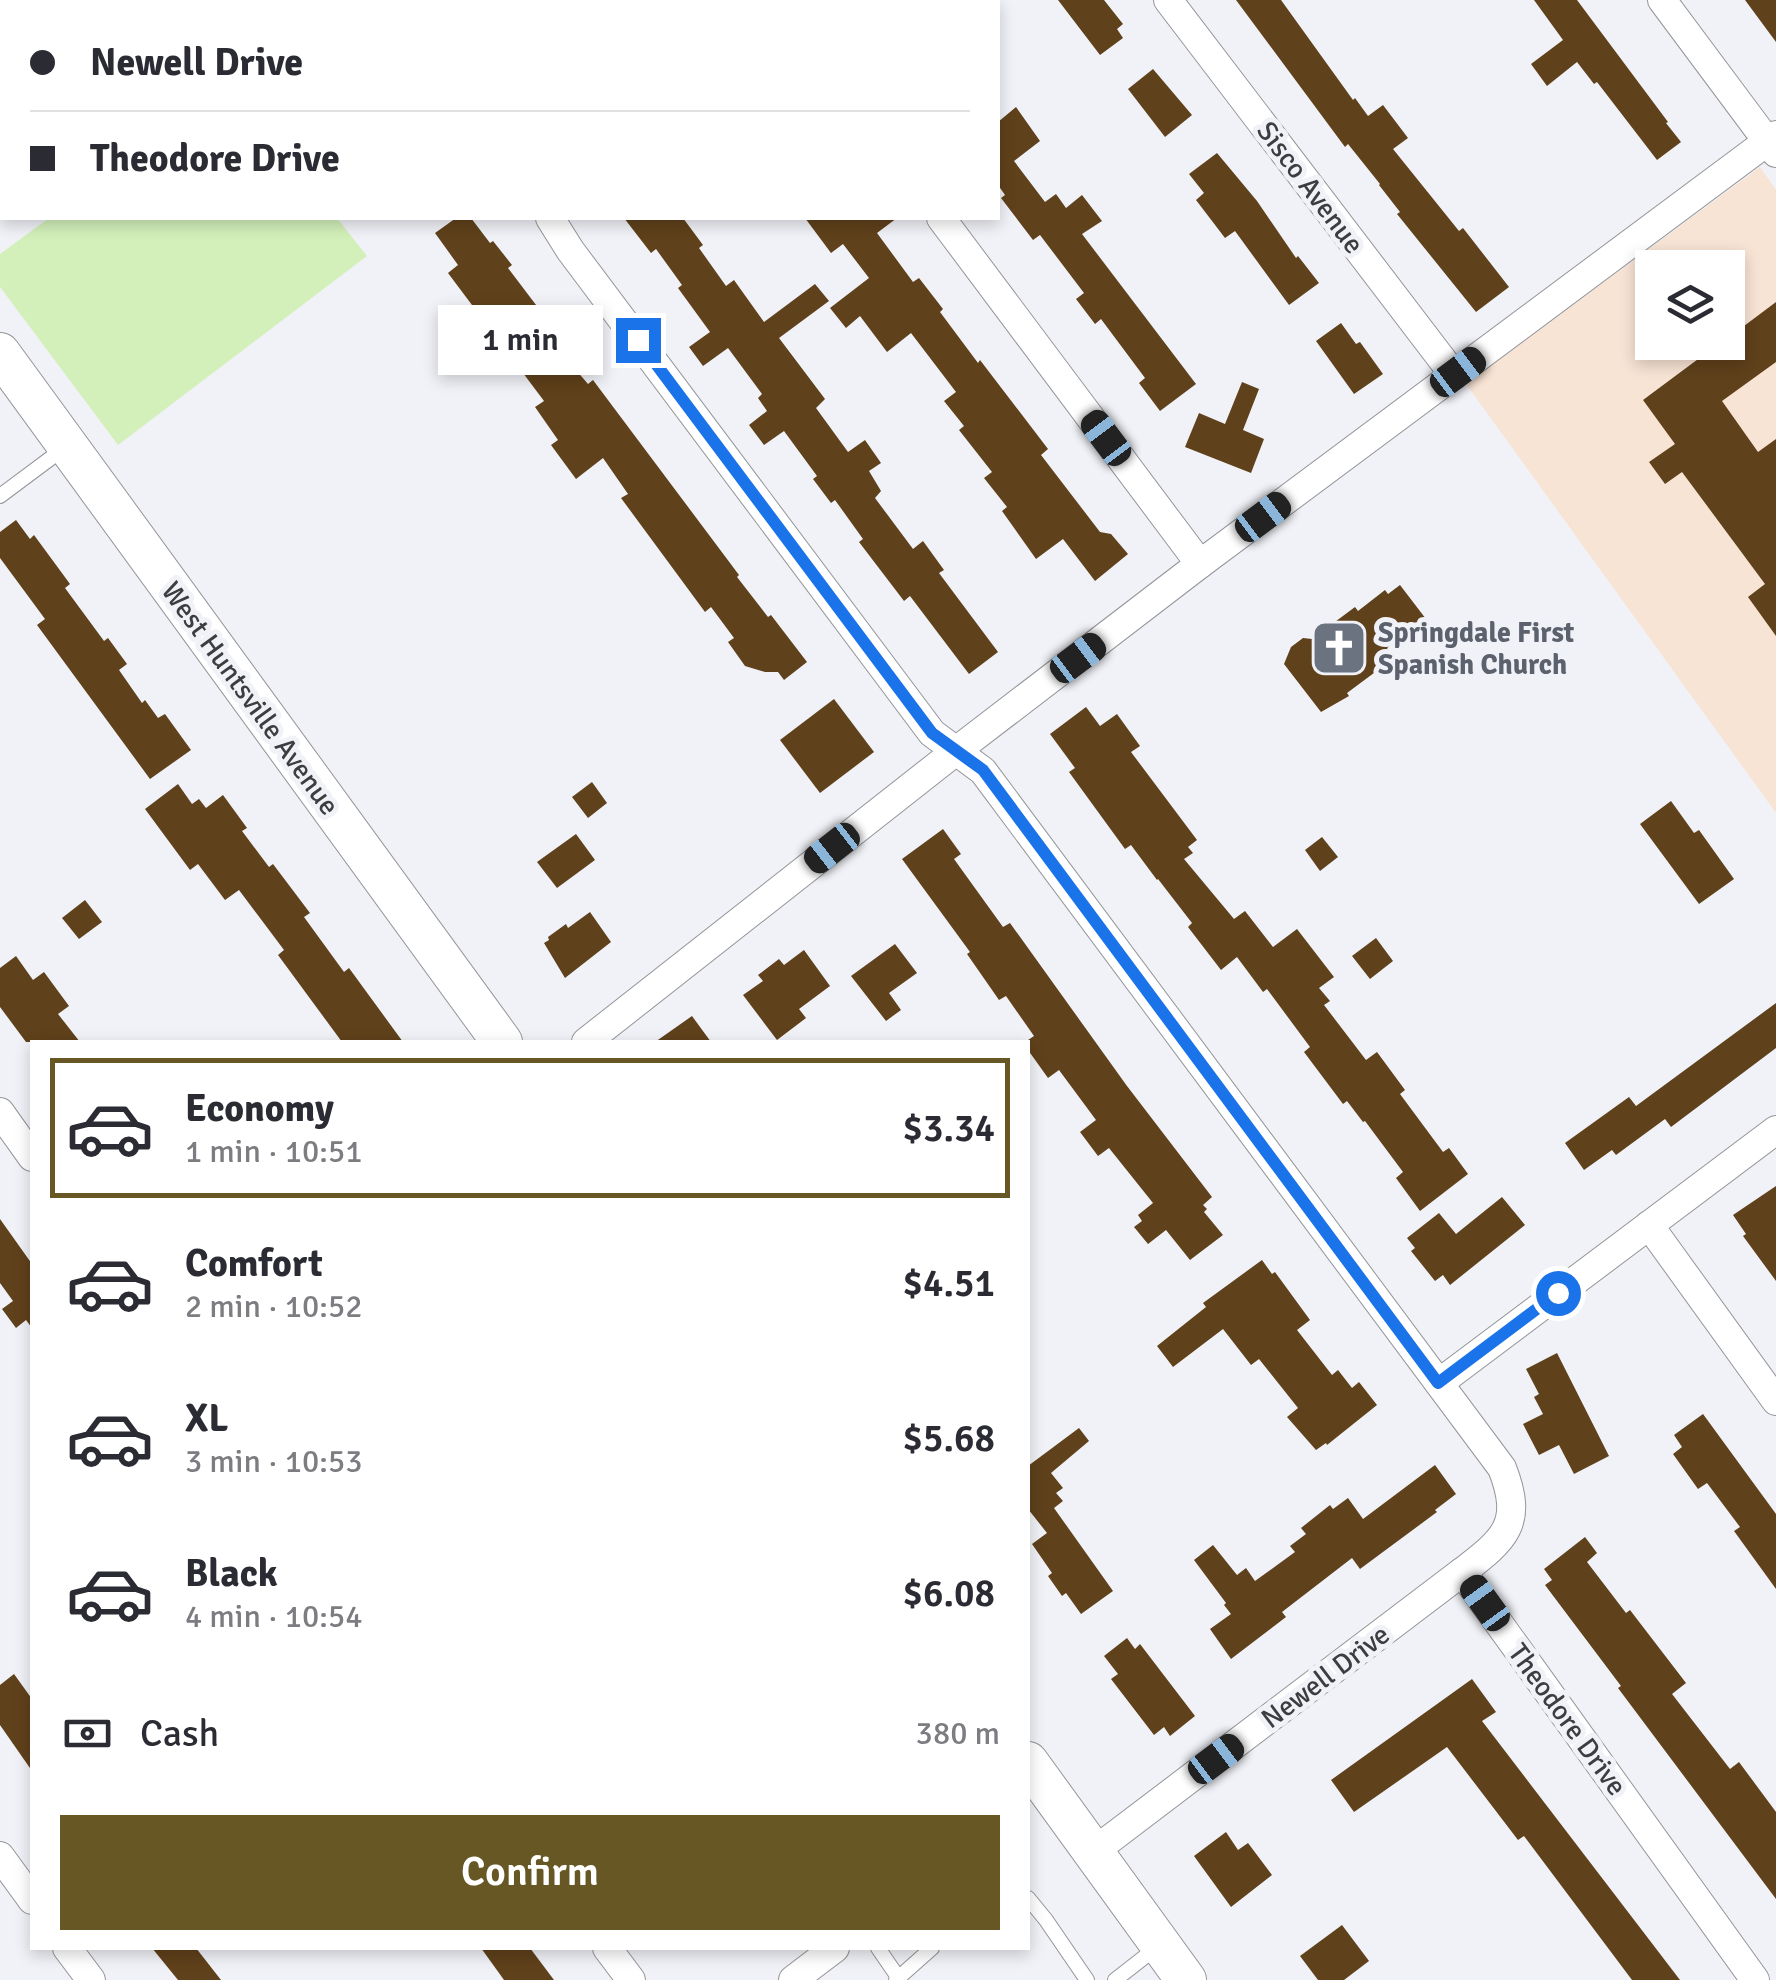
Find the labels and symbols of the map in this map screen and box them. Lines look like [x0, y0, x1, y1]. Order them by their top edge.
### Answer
street label: Sisco Avenue [1249, 115, 1371, 260]
callout: 1 min [438, 305, 603, 375]
route end [616, 318, 661, 363]
car [1425, 342, 1491, 402]
car [1076, 405, 1136, 471]
car [1230, 487, 1296, 547]
street label: West Huntsville Avenue [154, 575, 346, 822]
place label: Springdale First Spanish Church [1378, 616, 1575, 682]
church icon: Springdale First Spanish Church [1309, 618, 1369, 678]
car [1045, 628, 1111, 688]
car [799, 818, 865, 878]
route start [1536, 1271, 1581, 1316]
car [1455, 1570, 1515, 1636]
street label: Newell Drive [1255, 1618, 1396, 1736]
street label: Theodore Drive [1501, 1637, 1634, 1802]
car [1183, 1729, 1249, 1789]

